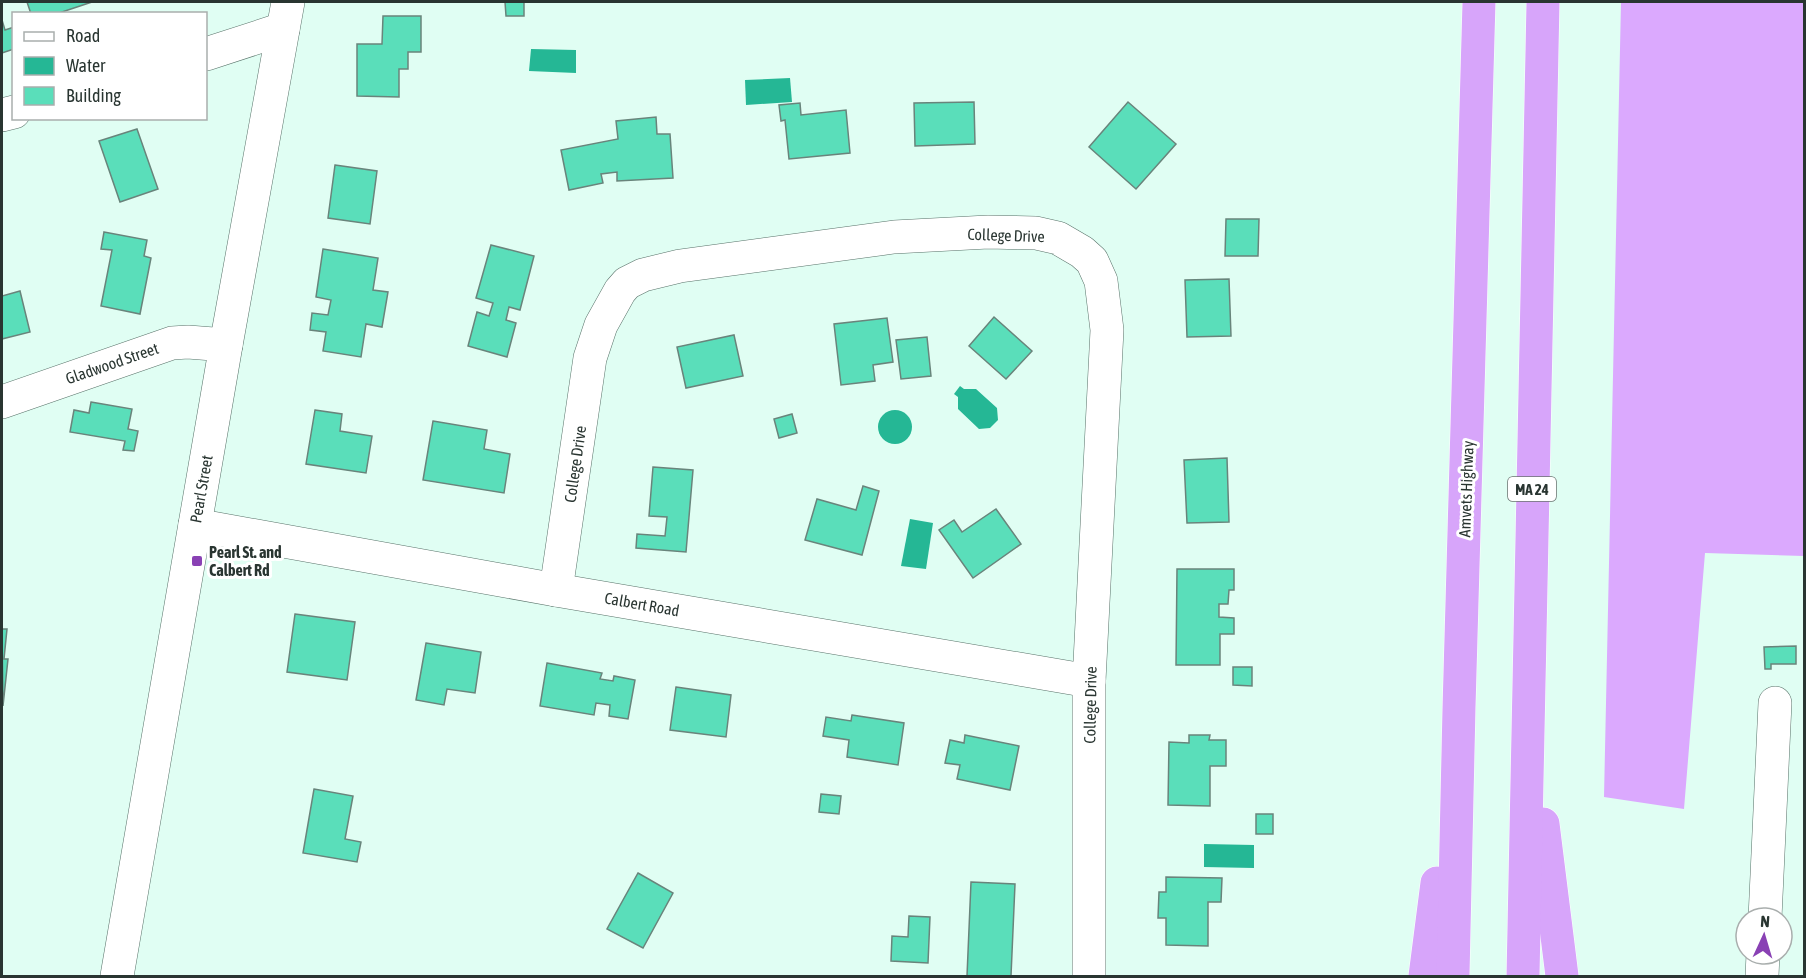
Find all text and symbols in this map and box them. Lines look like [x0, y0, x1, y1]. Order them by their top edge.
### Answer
legend [12, 12, 207, 120]
text: Road [66, 25, 100, 46]
text: Water [66, 55, 106, 76]
text: Building [66, 85, 121, 106]
street label: College Drive [967, 225, 1045, 246]
street label: Gladwood Street [63, 339, 161, 387]
street label: College Drive [561, 424, 590, 504]
street label: Amvets Highway [1455, 440, 1478, 538]
street label: Pearl Street [186, 453, 216, 524]
road number: MA 24 [1508, 477, 1556, 501]
place label: Pearl St. and Calbert Rd [209, 543, 282, 579]
marker: Pearl St. and Calbert Rd [190, 554, 204, 568]
street label: Calbert Road [603, 589, 681, 619]
street label: College Drive [1080, 666, 1101, 744]
north arrow [1734, 906, 1794, 966]
text: N [1760, 912, 1770, 930]

